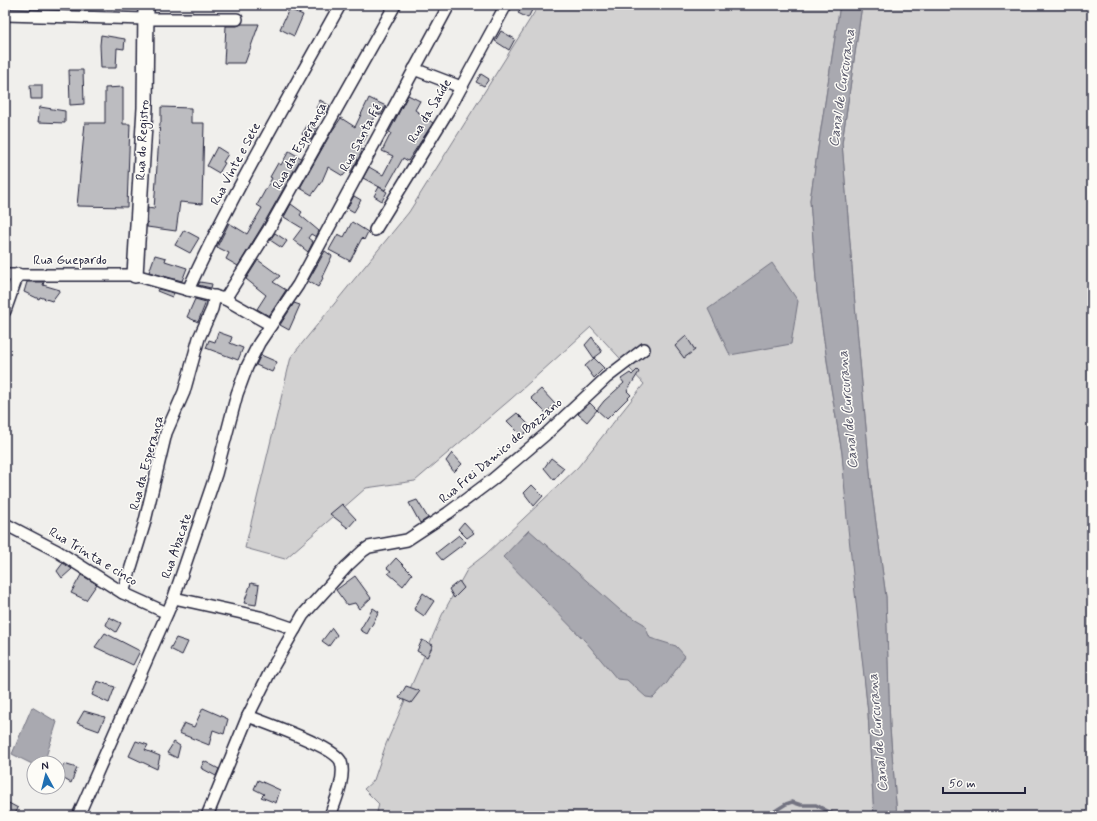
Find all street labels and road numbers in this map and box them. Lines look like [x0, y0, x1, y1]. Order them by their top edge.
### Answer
street label: Rua da Saúde [404, 76, 456, 146]
street label: Rua do Registro [132, 99, 155, 181]
street label: Rua da Esperança [269, 99, 331, 193]
street label: Rua Santa Fé [336, 101, 386, 175]
street label: Rua Vinte e Sete [207, 120, 265, 208]
street label: Rua Guepardo [33, 252, 107, 269]
street label: Rua Frei Damico de Bazzano [436, 394, 566, 508]
street label: Rua da Esperança [126, 413, 168, 512]
street label: Rua Abacate [158, 511, 196, 581]
street label: Rua Trinta e cinco [46, 524, 141, 590]

